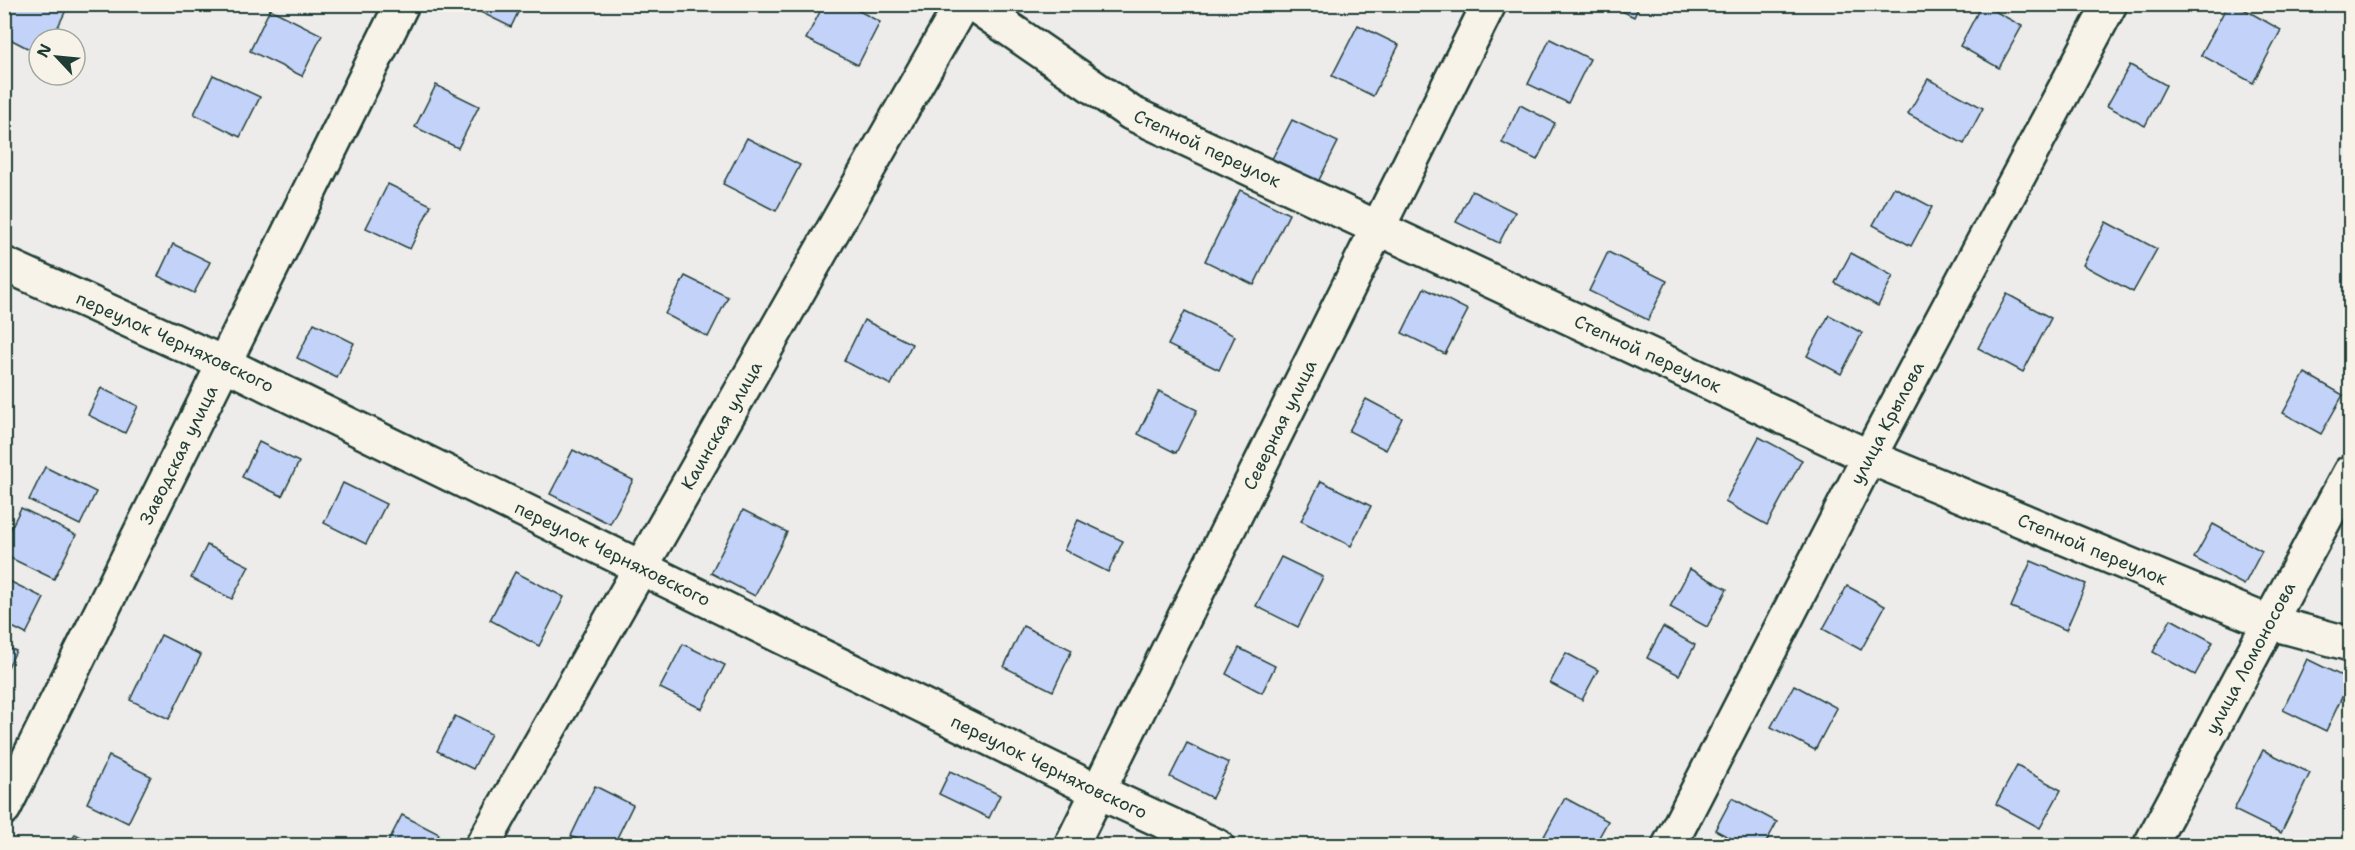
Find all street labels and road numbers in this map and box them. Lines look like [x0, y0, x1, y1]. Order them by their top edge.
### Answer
street label: Степной переулок [1130, 104, 1285, 193]
street label: переулок Черняховского [72, 286, 278, 398]
street label: Степной переулок [1570, 309, 1726, 399]
street label: Северная улица [1238, 356, 1322, 494]
street label: Каинская улица [676, 357, 768, 494]
street label: улица Крылова [1845, 357, 1930, 489]
street label: Заводская улица [134, 381, 223, 529]
street label: переулок Черняховского [511, 496, 714, 612]
street label: Степной переулок [2014, 508, 2171, 591]
street label: улица Ломоносова [2200, 578, 2301, 739]
street label: переулок Черняховского [947, 709, 1151, 824]

